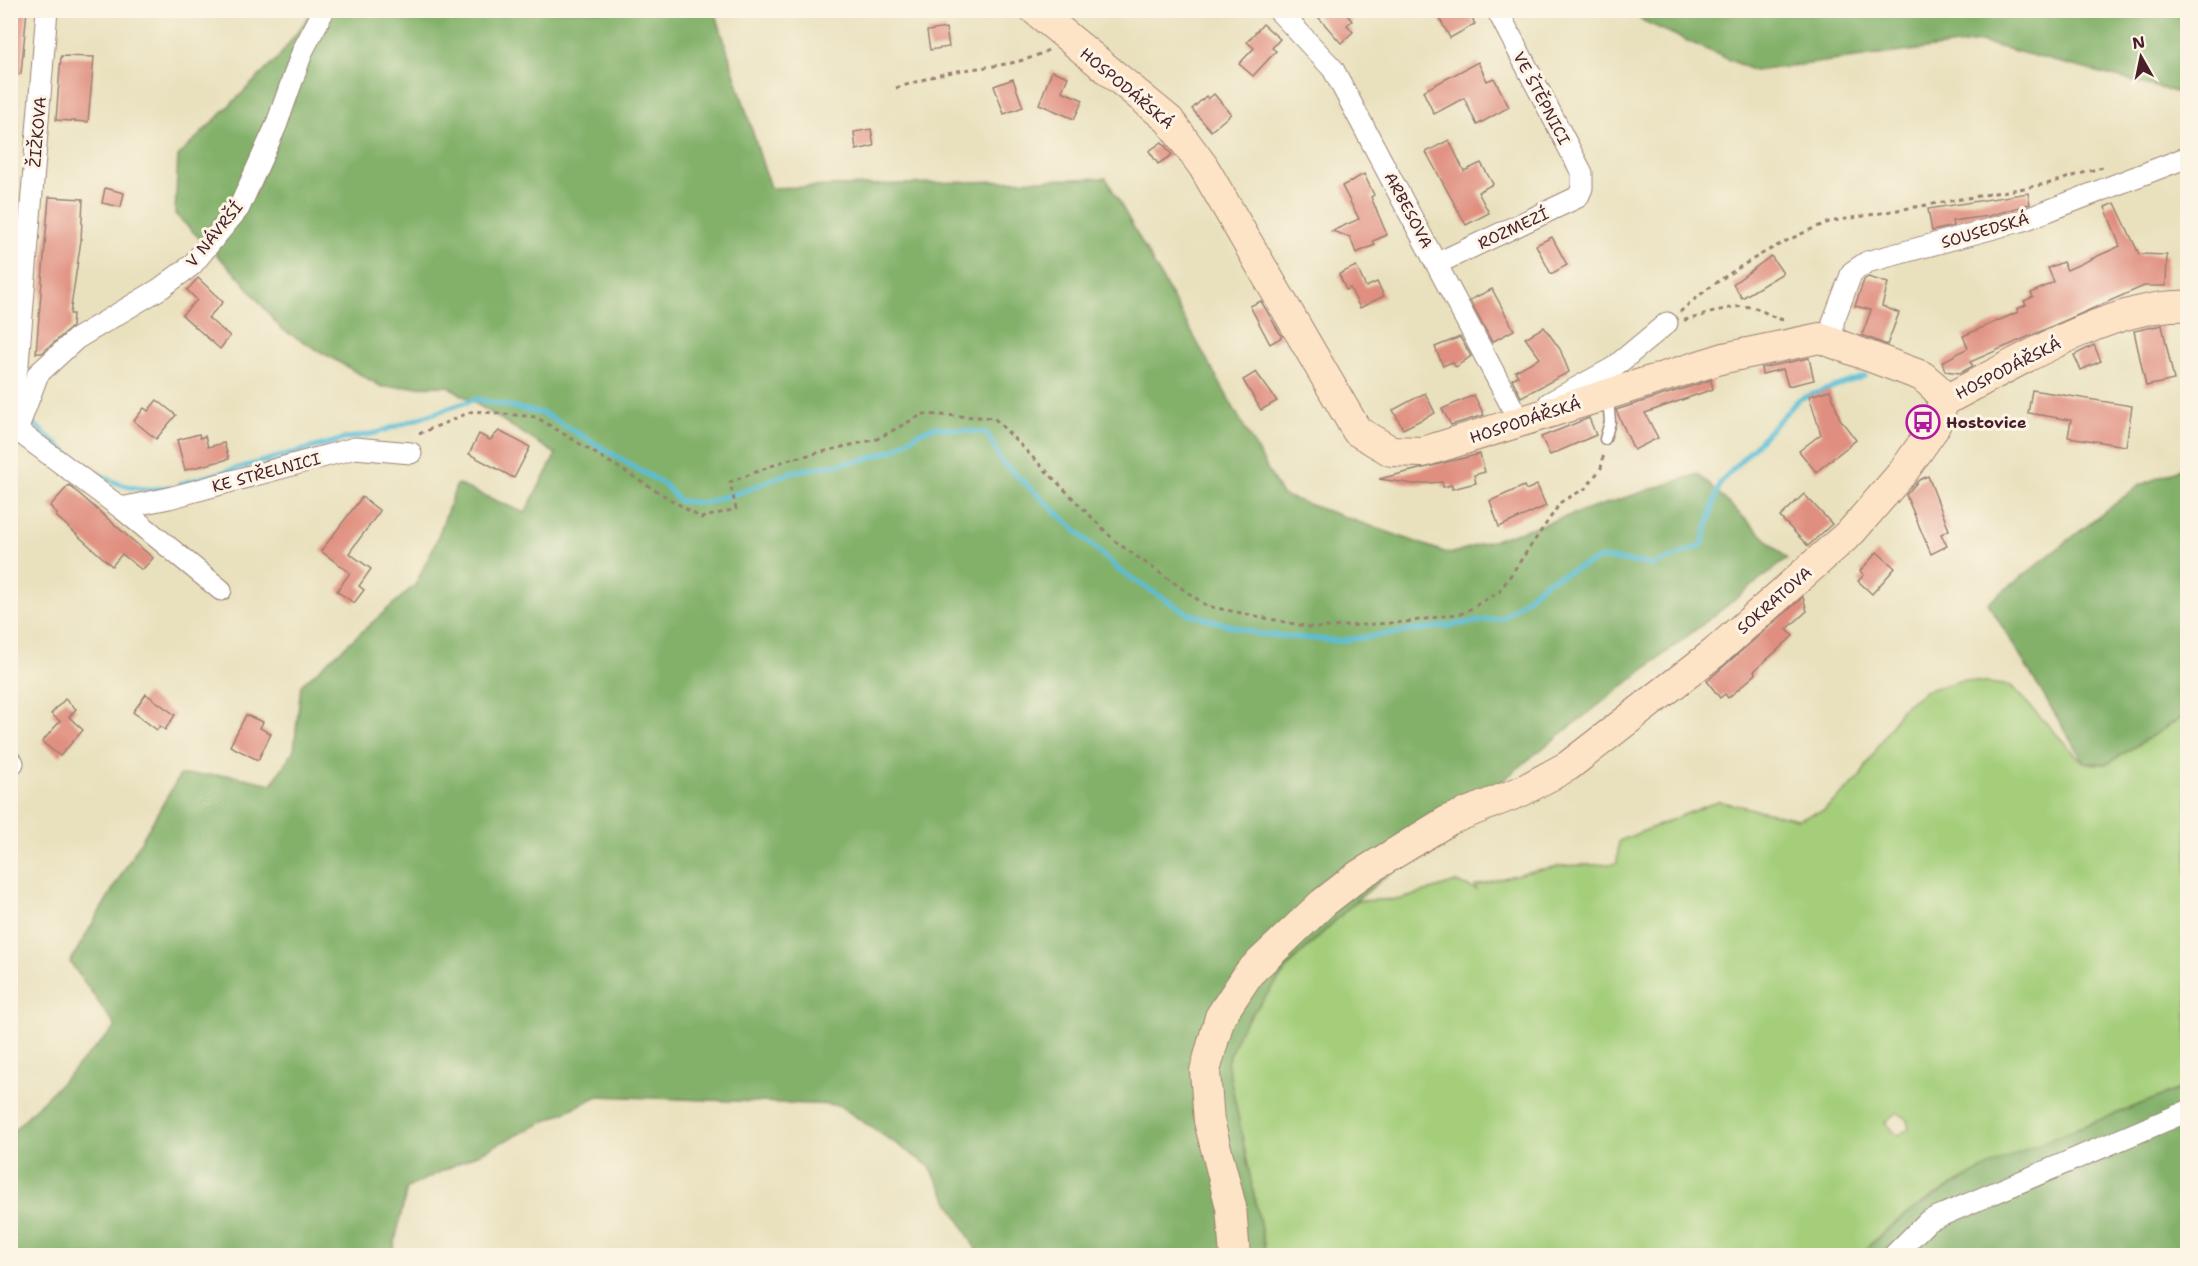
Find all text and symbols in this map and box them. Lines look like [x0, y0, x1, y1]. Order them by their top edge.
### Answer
north arrow [2111, 27, 2171, 87]
text: N [2131, 31, 2147, 54]
street label: HOSPODÁŘSKÁ [1076, 43, 1178, 134]
street label: VE ŠTĚPNICI [1508, 48, 1575, 149]
street label: ŽIŽKOVA [24, 96, 51, 168]
street label: ARBESOVA [1380, 168, 1437, 252]
street label: V NÁVRŠÍ [181, 197, 247, 272]
street label: ROZMEZÍ [1474, 203, 1552, 254]
street label: SOUSEDSKÁ [1939, 208, 2032, 253]
street label: HOSPODÁŘSKÁ [1952, 333, 2065, 404]
street label: HOSPODÁŘSKÁ [1467, 393, 1584, 448]
bus stop icon: Hostovice [1905, 404, 1941, 440]
place label: Hostovice [1946, 412, 2027, 433]
street label: KE STŘELNICI [210, 448, 323, 497]
street label: SOKRATOVA [1732, 562, 1816, 639]

